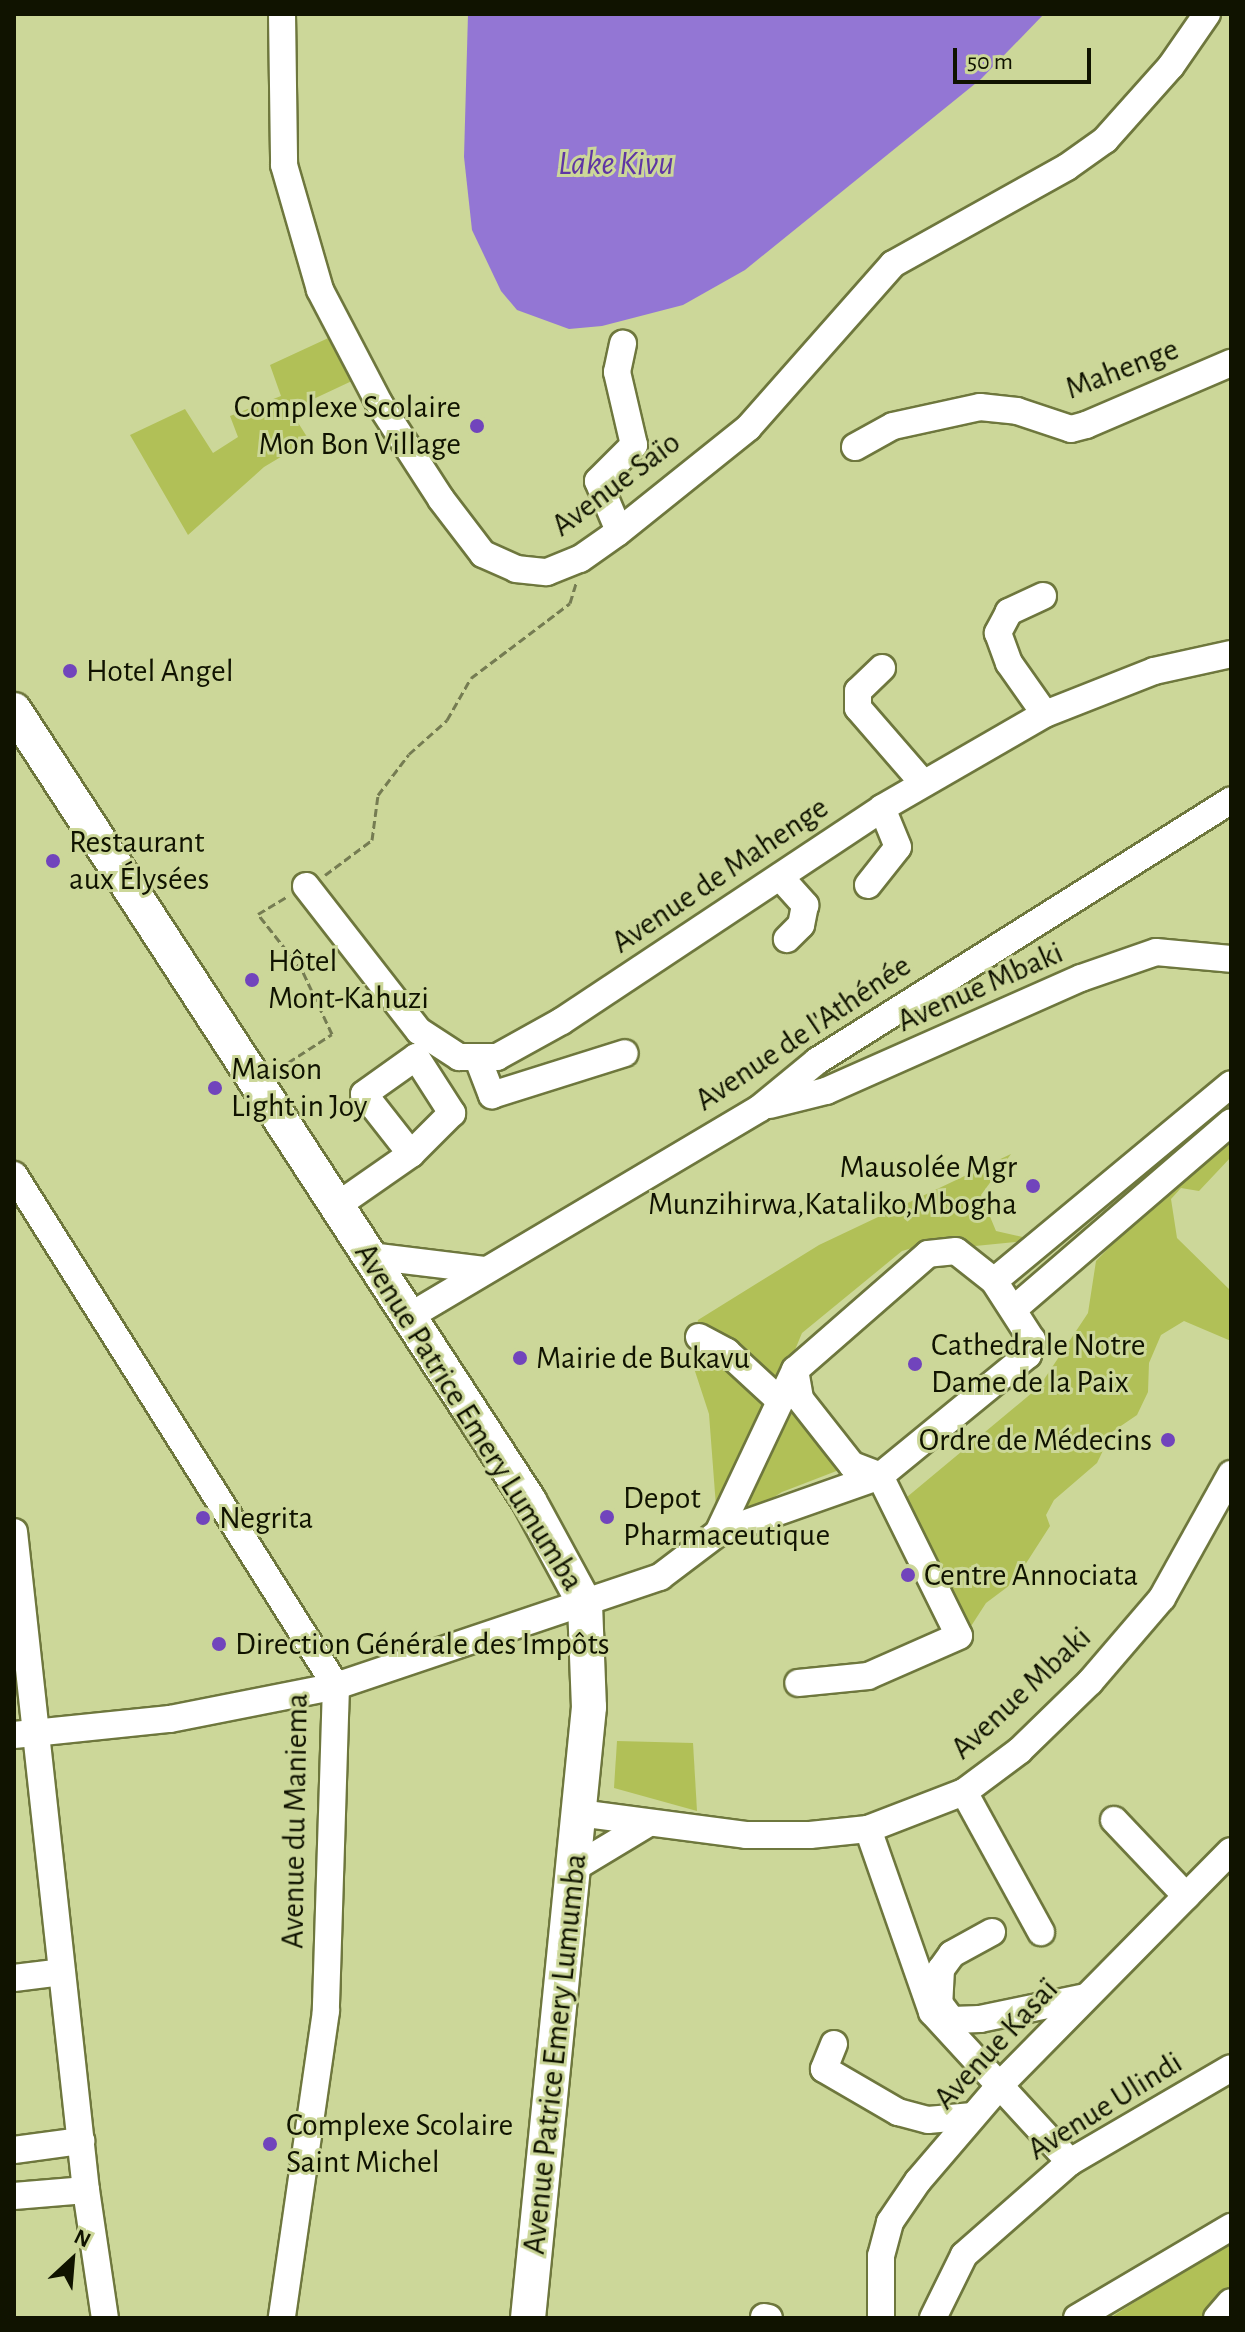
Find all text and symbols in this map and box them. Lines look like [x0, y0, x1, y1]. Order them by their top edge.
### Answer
scale bar [957, 32, 1095, 82]
text: 50 m [967, 50, 1013, 74]
water label: Lake Kivu [558, 145, 674, 185]
street label: Mahenge [1060, 330, 1184, 408]
place label: Complexe Scolaire Mon Bon Village [234, 389, 461, 464]
marker: Complexe Scolaire Mon Bon Village [468, 417, 486, 435]
street label: Avenue Saïo [544, 423, 688, 545]
place label: Hotel Angel [86, 652, 234, 690]
marker: Hotel Angel [61, 662, 79, 680]
street label: Avenue de Mahenge [604, 788, 836, 962]
place label: Restaurant aux Élysées [69, 824, 209, 899]
marker: Restaurant aux Élysées [44, 852, 62, 870]
street label: Avenue Mbaki [891, 933, 1069, 1041]
place label: Hôtel Mont-Kahuzi [268, 943, 429, 1018]
street label: Avenue de l'Athénée [688, 947, 918, 1119]
marker: Hôtel Mont-Kahuzi [243, 971, 261, 989]
place label: Maison Light in Joy [231, 1051, 368, 1126]
marker: Maison Light in Joy [206, 1079, 224, 1097]
place label: Mausolée Mgr Munzihirwa,Kataliko,Mbogha [648, 1149, 1017, 1224]
marker: Mausolée Mgr Munzihirwa,Kataliko,Mbogha [1024, 1177, 1042, 1195]
street label: Avenue Patrice Emery Lumumba [346, 1236, 592, 1598]
place label: Cathedrale Notre Dame de la Paix [931, 1327, 1146, 1402]
place label: Mairie de Bukavu [536, 1339, 750, 1377]
marker: Mairie de Bukavu [511, 1349, 529, 1367]
marker: Cathedrale Notre Dame de la Paix [906, 1355, 924, 1373]
place label: Ordre de Médecins [919, 1421, 1152, 1459]
marker: Ordre de Médecins [1159, 1431, 1177, 1449]
place label: Depot Pharmaceutique [623, 1480, 830, 1555]
place label: Negrita [219, 1499, 313, 1537]
marker: Depot Pharmaceutique [598, 1508, 616, 1526]
marker: Negrita [194, 1509, 212, 1527]
place label: Centre Annociata [924, 1556, 1138, 1594]
marker: Centre Annociata [899, 1566, 917, 1584]
street label: Avenue Mbaki [943, 1618, 1099, 1768]
place label: Direction Générale des Impôts [235, 1625, 610, 1663]
marker: Direction Générale des Impôts [210, 1635, 228, 1653]
street label: Avenue du Maniema [274, 1693, 316, 1949]
street label: Avenue Patrice Emery Lumumba [515, 1852, 595, 2256]
street label: Avenue Kasaï [926, 1971, 1066, 2117]
street label: Avenue Ulindi [1021, 2043, 1189, 2169]
place label: Complexe Scolaire Saint Michel [286, 2107, 513, 2182]
marker: Complexe Scolaire Saint Michel [261, 2135, 279, 2153]
north arrow [32, 2220, 112, 2300]
text: N [71, 2225, 94, 2252]

